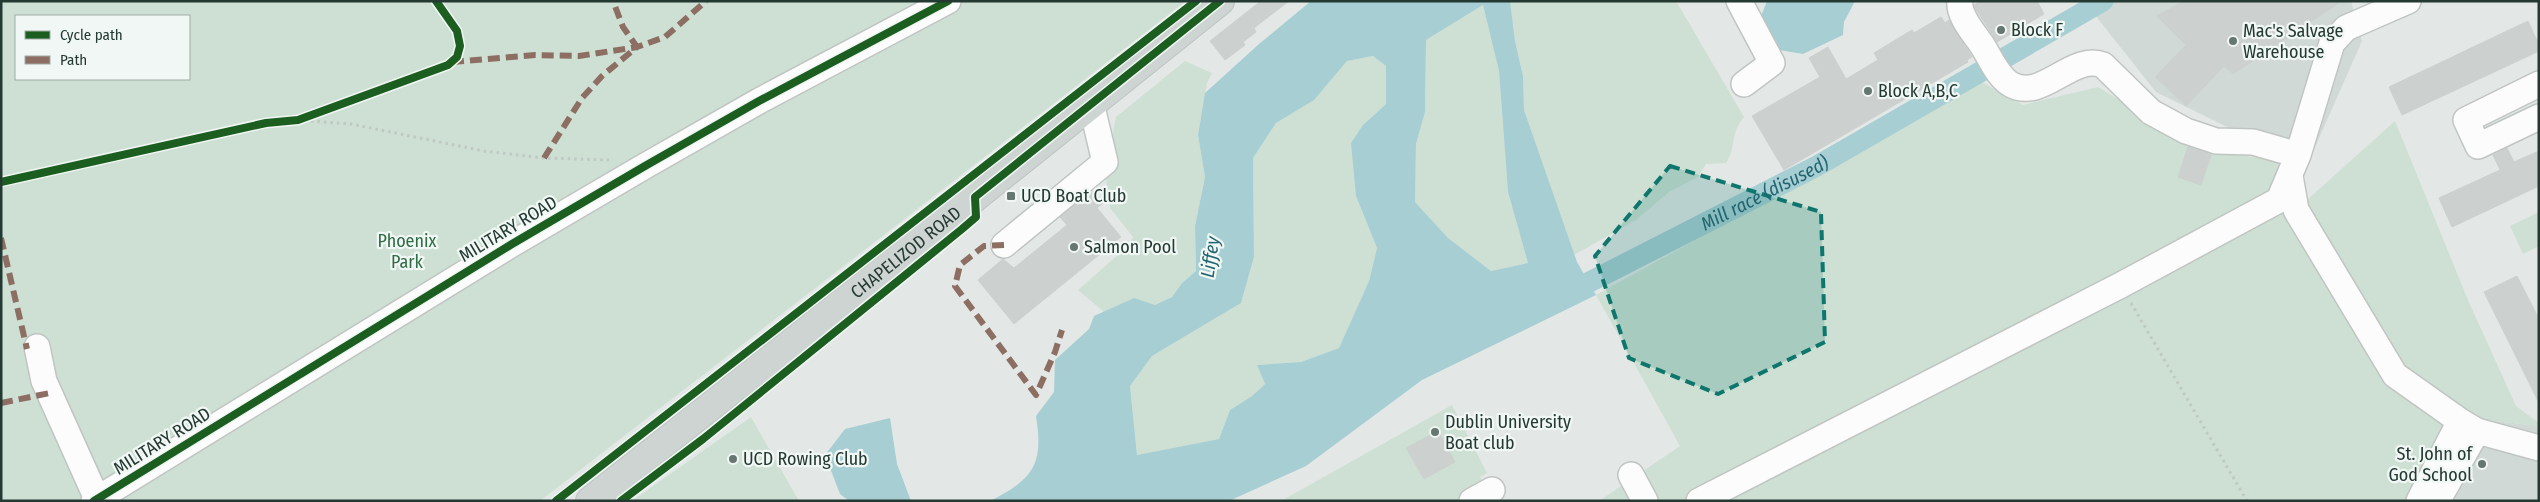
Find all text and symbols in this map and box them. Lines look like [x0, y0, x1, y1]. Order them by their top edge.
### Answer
legend [15, 15, 190, 80]
place label: Block F [2011, 19, 2063, 41]
place label: Mac's Salvage Warehouse [2243, 20, 2343, 63]
marker: Block F [1995, 24, 2007, 36]
text: Cycle path [60, 26, 123, 44]
marker: Mac's Salvage Warehouse [2227, 35, 2239, 47]
text: Path [60, 51, 87, 69]
place label: Block A,B,C [1878, 80, 1958, 102]
marker: Block A,B,C [1862, 85, 1874, 97]
water label: Mill race (disused) [1697, 150, 1833, 235]
place label: UCD Boat Club [1021, 185, 1126, 207]
marker: UCD Boat Club [1005, 190, 1017, 202]
street label: MILITARY ROAD [455, 191, 561, 267]
street label: CHAPELIZOD ROAD [846, 202, 966, 303]
park label: Phoenix Park [378, 230, 437, 273]
water label: Liffey [1196, 234, 1224, 279]
place label: Salmon Pool [1084, 236, 1176, 258]
marker: Salmon Pool [1068, 241, 1080, 253]
street label: MILITARY ROAD [109, 402, 215, 480]
place label: Dublin University Boat club [1445, 411, 1571, 454]
marker: Dublin University Boat club [1429, 426, 1441, 438]
place label: St. John of God School [2389, 443, 2473, 486]
place label: UCD Rowing Club [743, 448, 868, 470]
marker: UCD Rowing Club [727, 453, 739, 465]
marker: St. John of God School [2476, 458, 2488, 470]

